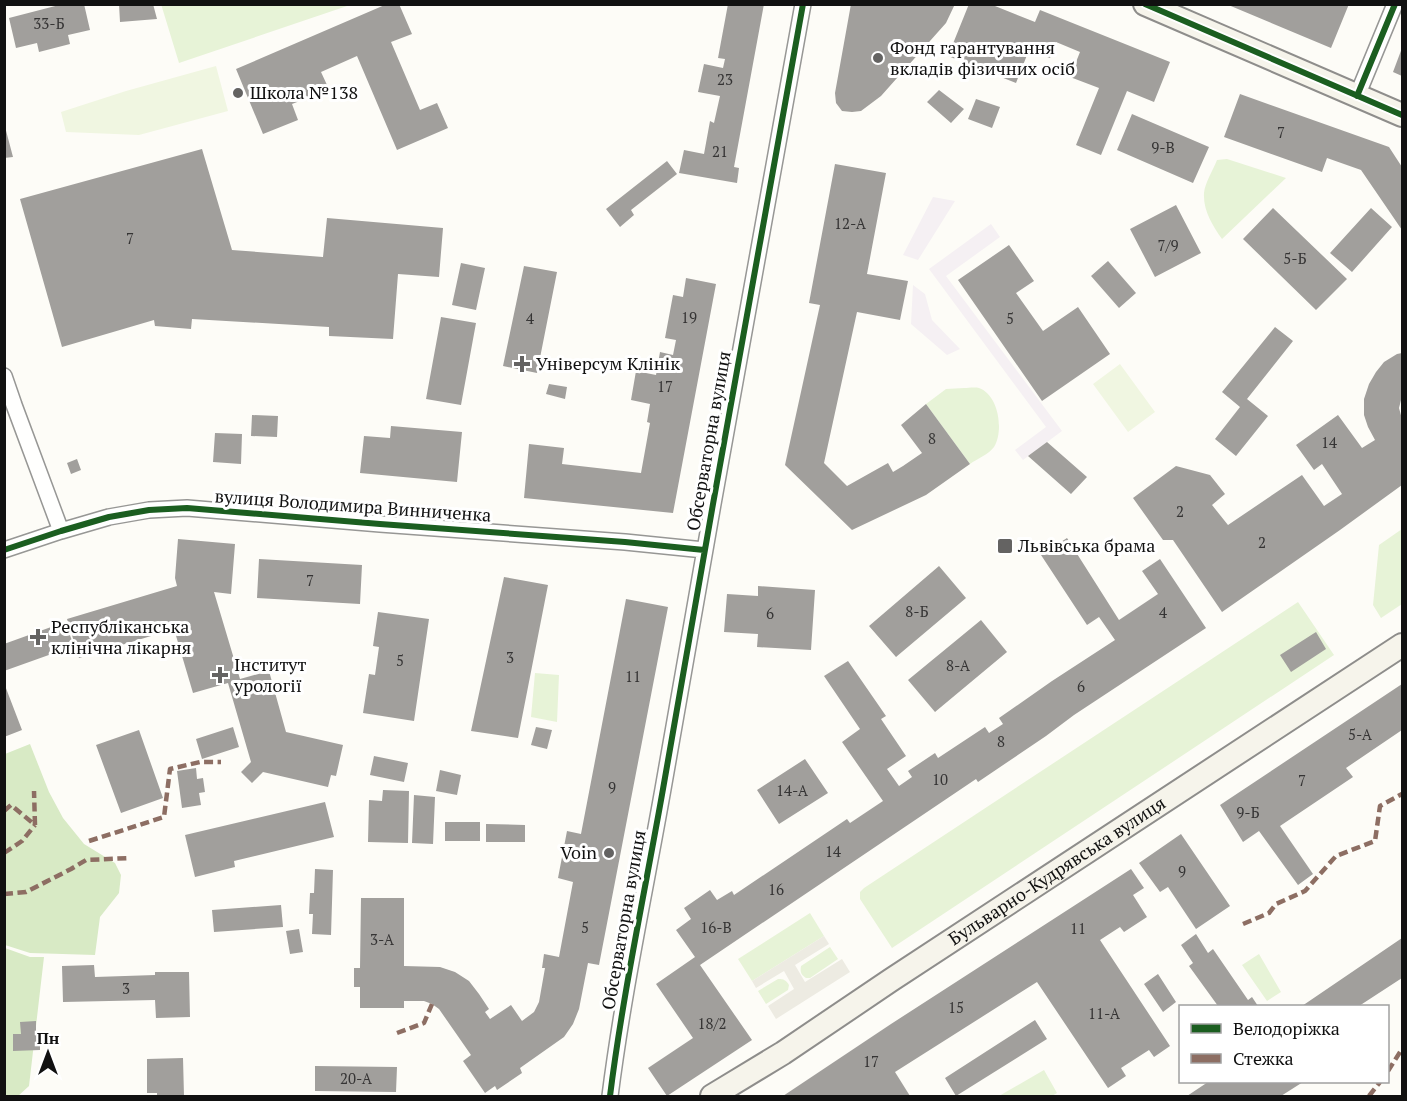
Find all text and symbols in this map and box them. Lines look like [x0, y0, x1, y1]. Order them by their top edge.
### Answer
house number: 33-Б [33, 13, 65, 33]
place label: Фонд гарантування вкладів фізичних осіб [890, 35, 1075, 80]
marker: Фонд гарантування вкладів фізичних осіб [871, 51, 885, 65]
house number: 23 [717, 69, 733, 89]
place label: Школа №138 [250, 80, 358, 104]
marker: Школа №138 [231, 86, 245, 100]
house number: 7 [1277, 122, 1285, 142]
house number: 9-В [1151, 137, 1175, 157]
house number: 21 [712, 141, 728, 161]
house number: 12-А [834, 213, 867, 233]
house number: 7 [126, 228, 134, 248]
house number: 7/9 [1157, 235, 1179, 255]
house number: 5-Б [1283, 248, 1307, 268]
house number: 19 [681, 307, 697, 327]
house number: 4 [526, 308, 534, 328]
house number: 5 [1006, 308, 1014, 328]
street label: Обсерваторна вулиця [680, 349, 736, 533]
place label: Універсум Клінік [536, 351, 680, 375]
marker: Універсум Клінік [513, 355, 531, 373]
house number: 17 [657, 376, 673, 396]
house number: 8 [928, 428, 936, 448]
house number: 14 [1321, 432, 1337, 452]
street label: вулиця Володимира Винниченка [214, 483, 492, 527]
house number: 2 [1176, 501, 1184, 521]
house number: 2 [1258, 532, 1266, 552]
place label: Львівська брама [1017, 533, 1155, 557]
marker: Львівська брама [996, 537, 1014, 555]
house number: 7 [306, 570, 314, 590]
house number: 8-Б [905, 601, 929, 621]
house number: 4 [1159, 602, 1167, 622]
house number: 6 [766, 603, 774, 623]
place label: Республіканська клінічна лікарня [51, 614, 191, 659]
marker: Республіканська клінічна лікарня [29, 628, 47, 646]
house number: 3 [506, 647, 514, 667]
house number: 5 [396, 650, 404, 670]
place label: Інститут урології [233, 652, 306, 697]
house number: 8-А [946, 655, 971, 675]
marker: Інститут урології [211, 666, 229, 684]
house number: 11 [625, 666, 641, 686]
house number: 6 [1077, 676, 1085, 696]
house number: 5-А [1348, 724, 1373, 744]
house number: 8 [997, 731, 1005, 751]
house number: 10 [932, 769, 948, 789]
house number: 7 [1298, 770, 1306, 790]
house number: 9 [608, 777, 616, 797]
house number: 14-А [776, 780, 809, 800]
street label: Бульварно-Кудрявська вулиця [943, 790, 1170, 950]
house number: 9-Б [1236, 802, 1260, 822]
street label: Обсерваторна вулиця [595, 828, 651, 1012]
place label: Voin [560, 840, 597, 864]
house number: 14 [825, 841, 841, 861]
marker: Voin [602, 846, 616, 860]
house number: 9 [1178, 861, 1186, 881]
house number: 16 [768, 879, 784, 899]
house number: 5 [581, 917, 589, 937]
house number: 16-В [700, 917, 732, 937]
house number: 11 [1070, 918, 1086, 938]
house number: 3-А [370, 929, 395, 949]
house number: 3 [122, 978, 130, 998]
house number: 15 [948, 997, 964, 1017]
house number: 11-А [1088, 1003, 1121, 1023]
legend [1179, 1005, 1389, 1083]
house number: 18/2 [697, 1013, 727, 1033]
text: Велодоріжка [1233, 1016, 1340, 1040]
north arrow [18, 1023, 78, 1083]
text: Пн [37, 1027, 60, 1049]
text: Стежка [1233, 1046, 1294, 1070]
house number: 17 [863, 1051, 879, 1071]
house number: 20-А [340, 1068, 373, 1088]

